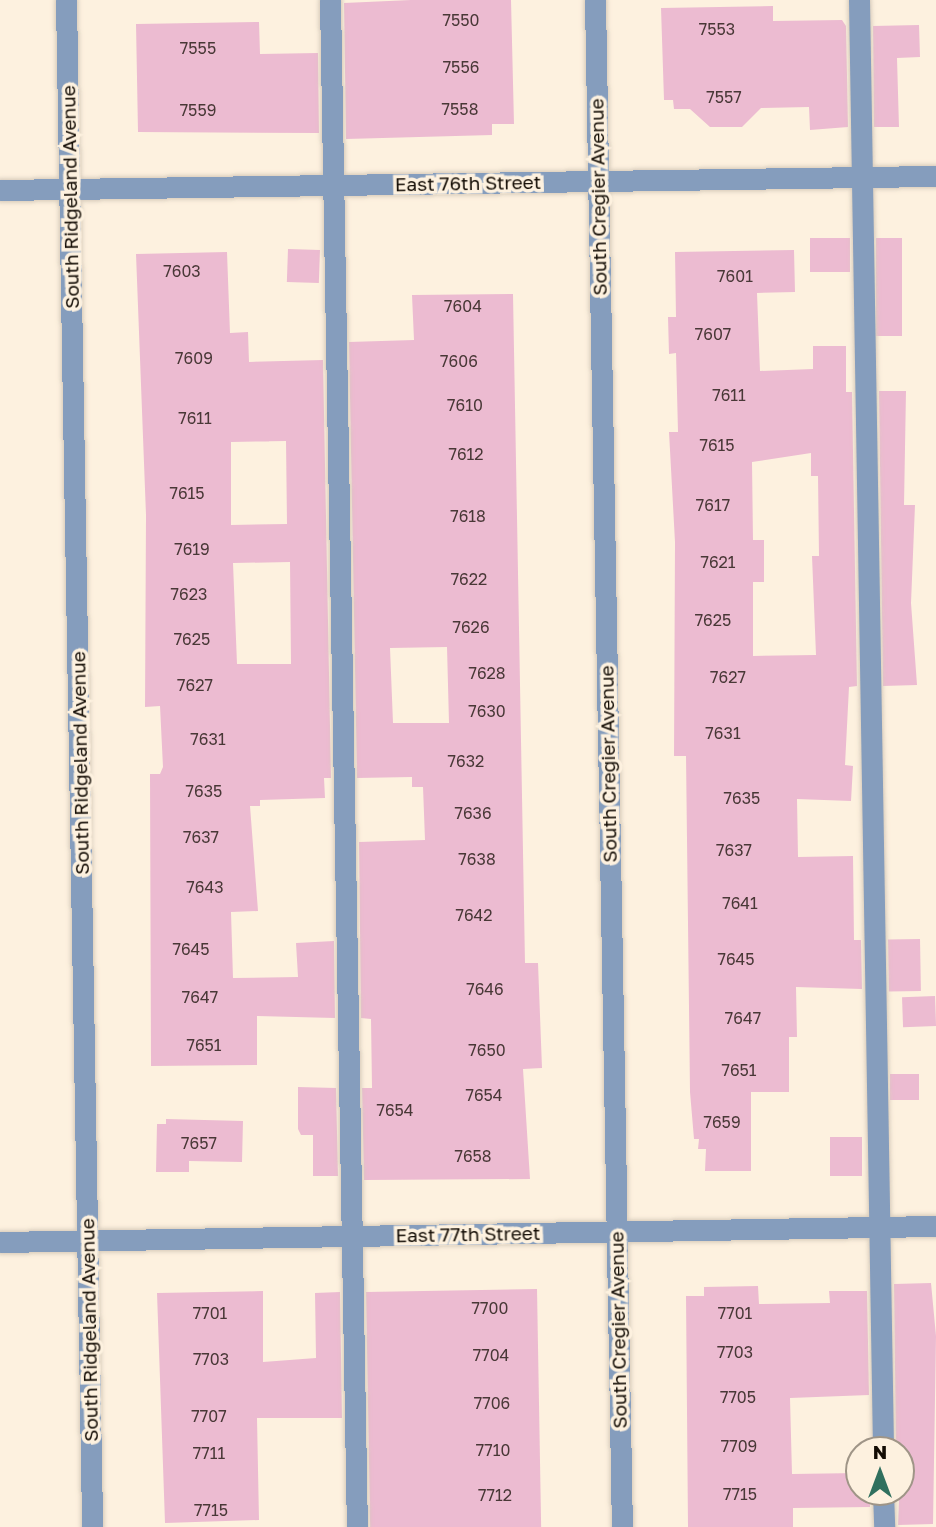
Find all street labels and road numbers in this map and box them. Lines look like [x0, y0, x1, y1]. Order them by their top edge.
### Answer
street label: South Ridgeland Avenue [57, 85, 83, 309]
street label: South Cregier Avenue [585, 98, 611, 296]
street label: East 76th Street [395, 170, 541, 196]
street label: South Ridgeland Avenue [67, 651, 93, 875]
street label: South Cregier Avenue [595, 665, 621, 863]
street label: South Ridgeland Avenue [76, 1218, 102, 1442]
street label: East 77th Street [395, 1221, 541, 1247]
street label: South Cregier Avenue [605, 1231, 631, 1429]

